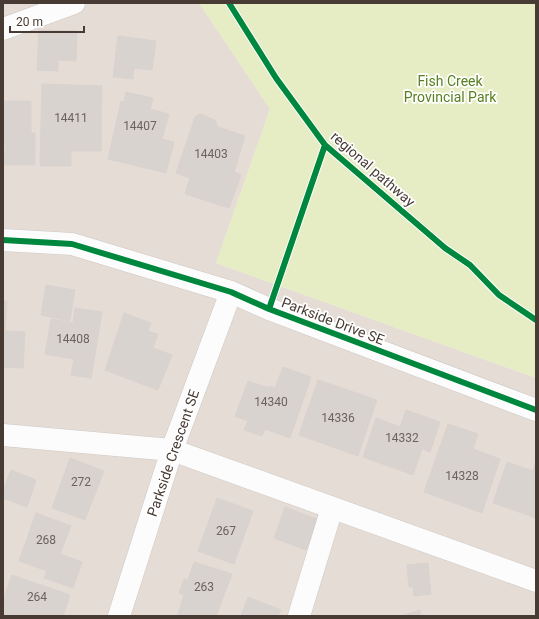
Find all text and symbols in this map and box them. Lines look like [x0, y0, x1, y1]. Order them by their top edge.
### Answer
scale bar [10, 8, 84, 34]
text: 20 m [16, 15, 43, 29]
park label: Fish Creek Provincial Park [404, 73, 497, 105]
house number: 14411 [54, 111, 88, 125]
house number: 14407 [123, 119, 157, 133]
street label: regional pathway [328, 128, 419, 210]
house number: 14403 [194, 147, 228, 161]
street label: Parkside Drive SE [279, 294, 387, 348]
house number: 14408 [56, 332, 90, 346]
street label: Parkside Crescent SE [144, 388, 202, 518]
house number: 14340 [254, 395, 288, 409]
house number: 14336 [321, 411, 355, 425]
house number: 14332 [385, 431, 419, 445]
house number: 14328 [445, 469, 479, 483]
house number: 272 [71, 475, 91, 489]
house number: 267 [216, 524, 236, 538]
house number: 268 [36, 533, 56, 547]
house number: 263 [194, 580, 214, 594]
house number: 264 [27, 590, 47, 604]

